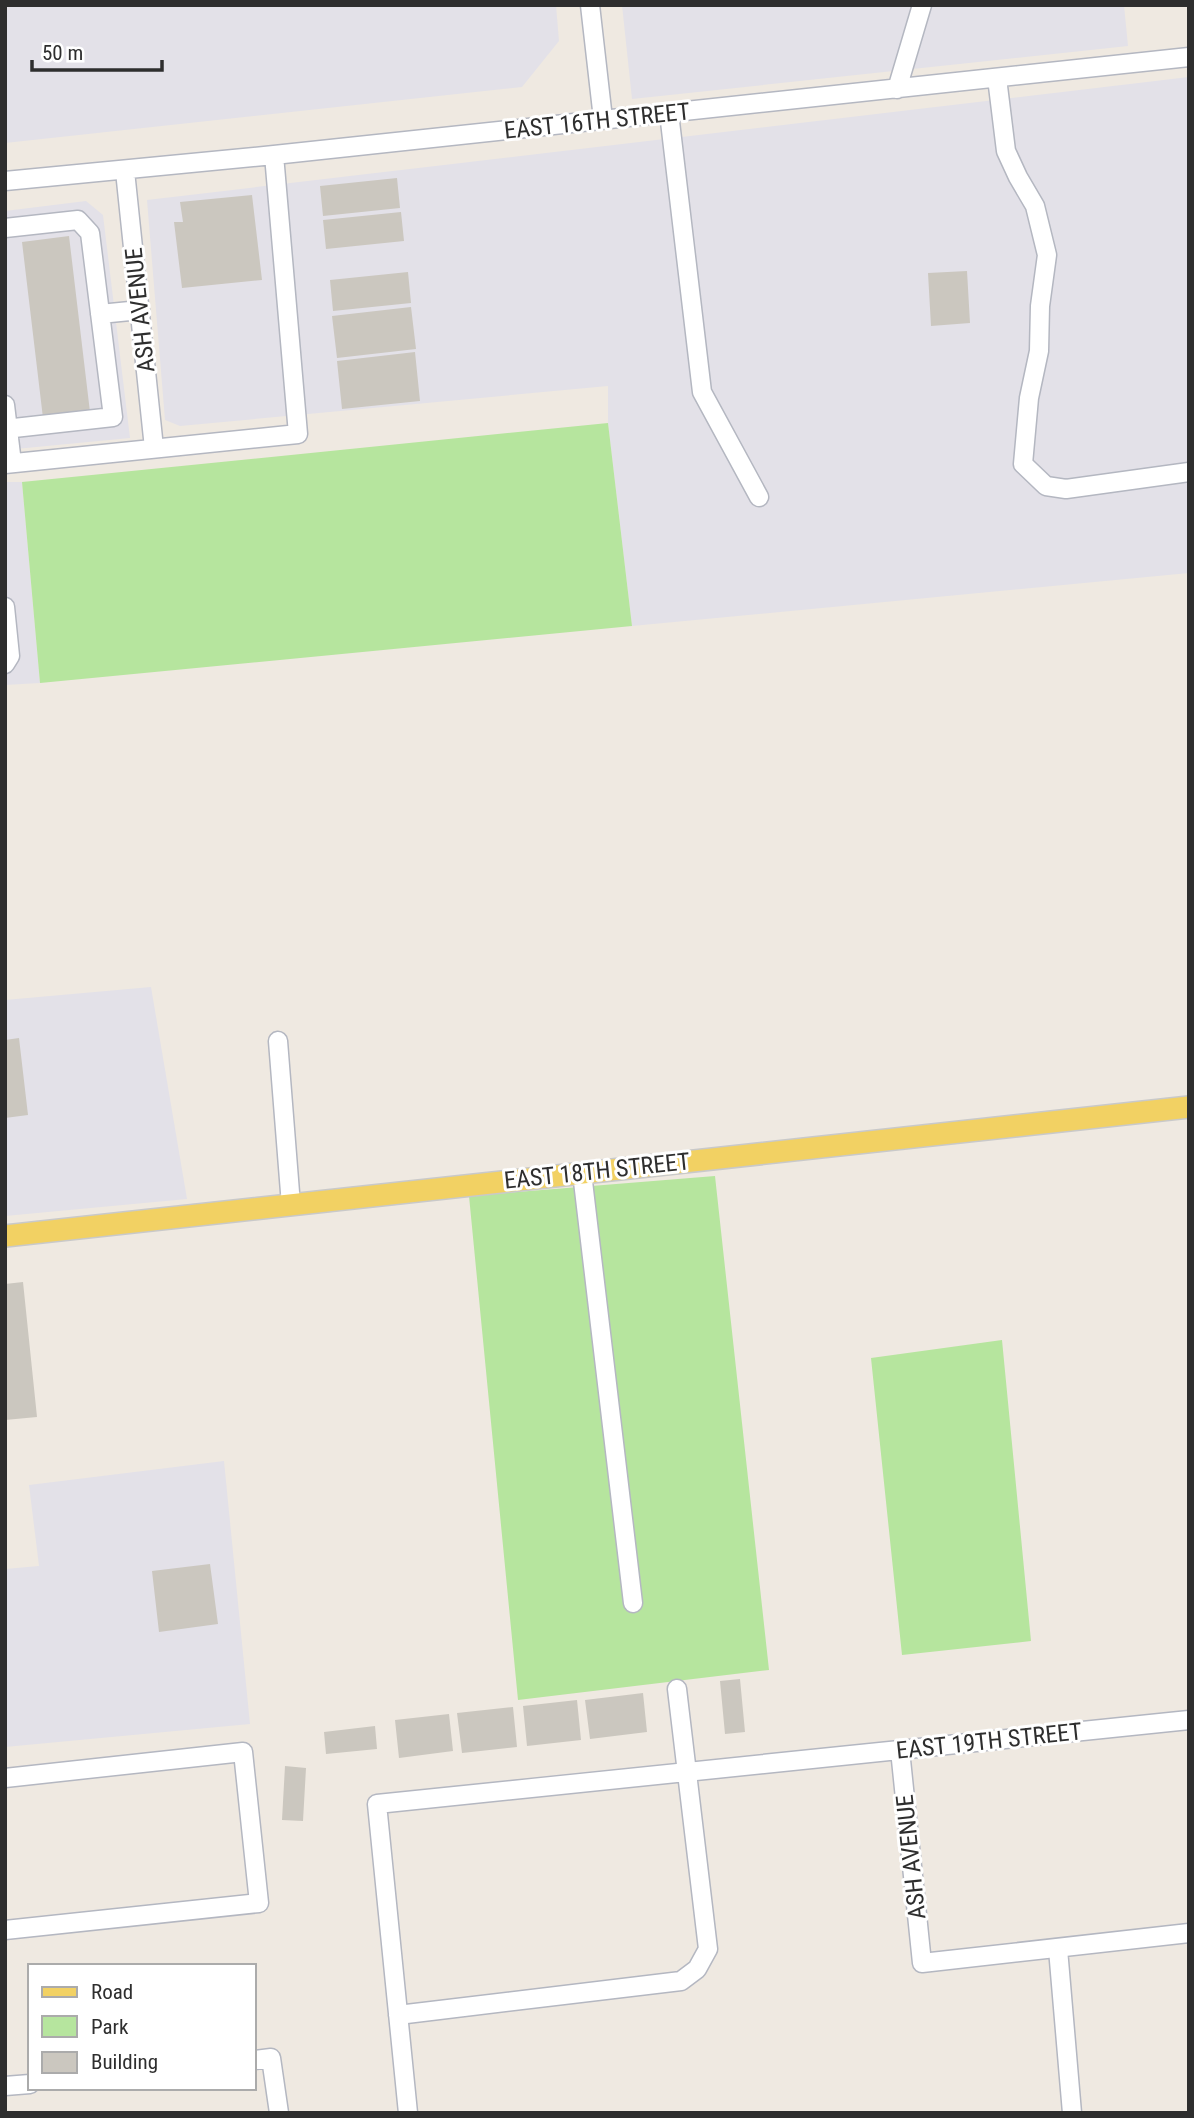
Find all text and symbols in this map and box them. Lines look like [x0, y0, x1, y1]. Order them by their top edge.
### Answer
scale bar [32, 28, 161, 72]
text: 50 m [42, 41, 83, 65]
street label: EAST 16TH STREET [503, 97, 691, 145]
street label: ASH AVENUE [120, 246, 160, 374]
street label: EAST 18TH STREET [503, 1147, 691, 1195]
street label: EAST 19TH STREET [895, 1717, 1083, 1765]
street label: ASH AVENUE [891, 1793, 931, 1921]
legend [28, 1964, 256, 2090]
text: Road [91, 1980, 133, 2004]
text: Park [91, 2015, 129, 2039]
text: Building [91, 2050, 158, 2074]

